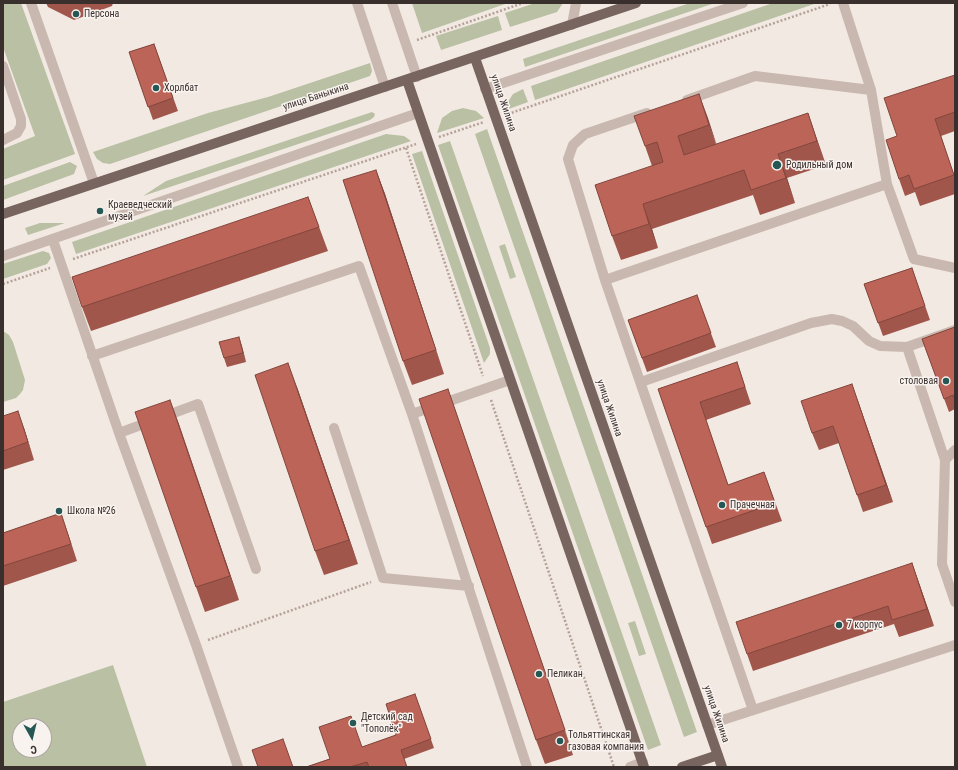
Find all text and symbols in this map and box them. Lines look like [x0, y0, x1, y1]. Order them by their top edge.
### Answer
place label: Персона [84, 8, 119, 20]
marker: Персона [71, 9, 81, 19]
street label: улица Жилина [488, 73, 518, 133]
street label: улица Баныкина [282, 81, 350, 113]
place label: Хорлбат [164, 82, 198, 94]
marker: Хорлбат [151, 83, 161, 93]
marker: Родильный дом [771, 159, 783, 171]
place label: Родильный дом [786, 159, 853, 171]
place label: Краеведческий музей [108, 199, 172, 222]
marker: Краеведческий музей [95, 206, 105, 216]
place label: столовая [900, 375, 938, 387]
marker: столовая [941, 376, 951, 386]
street label: улица Жилина [594, 378, 624, 438]
place label: Прачечная [730, 499, 775, 511]
marker: Прачечная [717, 500, 727, 510]
place label: Школа №26 [67, 505, 116, 517]
marker: Школа №26 [54, 506, 64, 516]
place label: 7 корпус [847, 619, 883, 631]
marker: 7 корпус [834, 620, 844, 630]
place label: Пеликан [547, 668, 583, 680]
marker: Пеликан [534, 669, 544, 679]
street label: улица Жилина [701, 684, 731, 744]
place label: Детский сад "Тополёк" [361, 711, 413, 734]
north arrow [12, 718, 52, 758]
marker: Детский сад "Тополёк" [348, 718, 358, 728]
place label: Тольяттинская газовая компания [568, 729, 644, 752]
marker: Тольяттинская газовая компания [555, 736, 565, 746]
text: С [30, 743, 38, 756]

